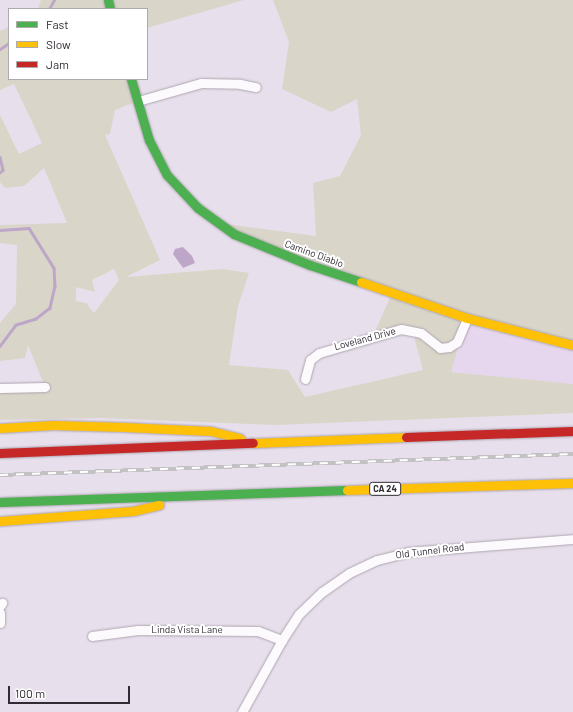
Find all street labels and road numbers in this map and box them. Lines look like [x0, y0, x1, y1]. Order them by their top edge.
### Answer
street label: Camino Diablo [283, 238, 345, 270]
street label: Loveland Drive [333, 325, 397, 353]
road number: CA 24 [369, 482, 401, 496]
street label: Old Tunnel Road [395, 541, 465, 561]
street label: Linda Vista Lane [151, 624, 223, 636]

